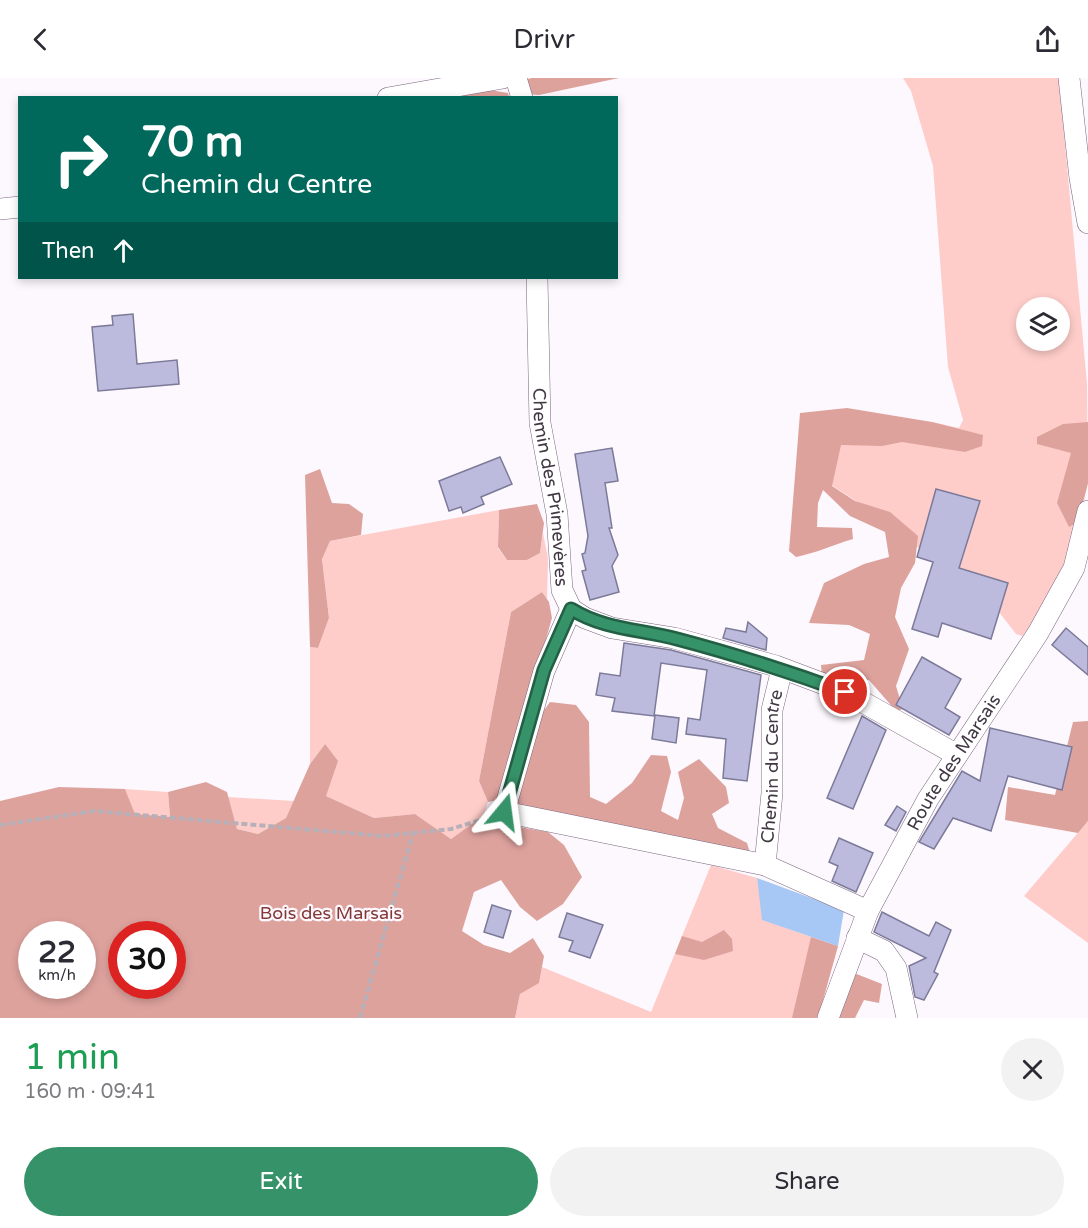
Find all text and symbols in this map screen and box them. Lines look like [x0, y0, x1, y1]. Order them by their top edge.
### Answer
icon: back [24, 23, 57, 56]
text: Drivr [513, 23, 575, 56]
icon: share [1031, 23, 1064, 56]
text: 70 m [141, 117, 243, 168]
icon: right [42, 120, 120, 198]
text: Chemin du Centre [141, 168, 372, 201]
icon: ahead [107, 234, 140, 267]
text: Then [42, 238, 95, 264]
map controls [1016, 297, 1070, 351]
button: layers [1016, 297, 1070, 351]
street label: Chemin des Primevères [528, 388, 573, 587]
pin [819, 666, 870, 717]
icon: arrive [828, 675, 861, 708]
street label: Chemin du Centre [756, 687, 788, 844]
street label: Route des Marsais [902, 690, 1005, 834]
position arrow [472, 780, 536, 844]
park label: Bois des Marsais [260, 902, 402, 924]
speed limit sign: 30 [108, 921, 186, 999]
text: 22 [38, 934, 76, 971]
text: km/h [38, 966, 76, 984]
text: 1 min [24, 1036, 120, 1079]
button: close [1001, 1038, 1064, 1101]
text: 160 m · 09:41 [24, 1080, 156, 1104]
button: Exit [24, 1147, 538, 1216]
button: Share [550, 1147, 1064, 1216]

